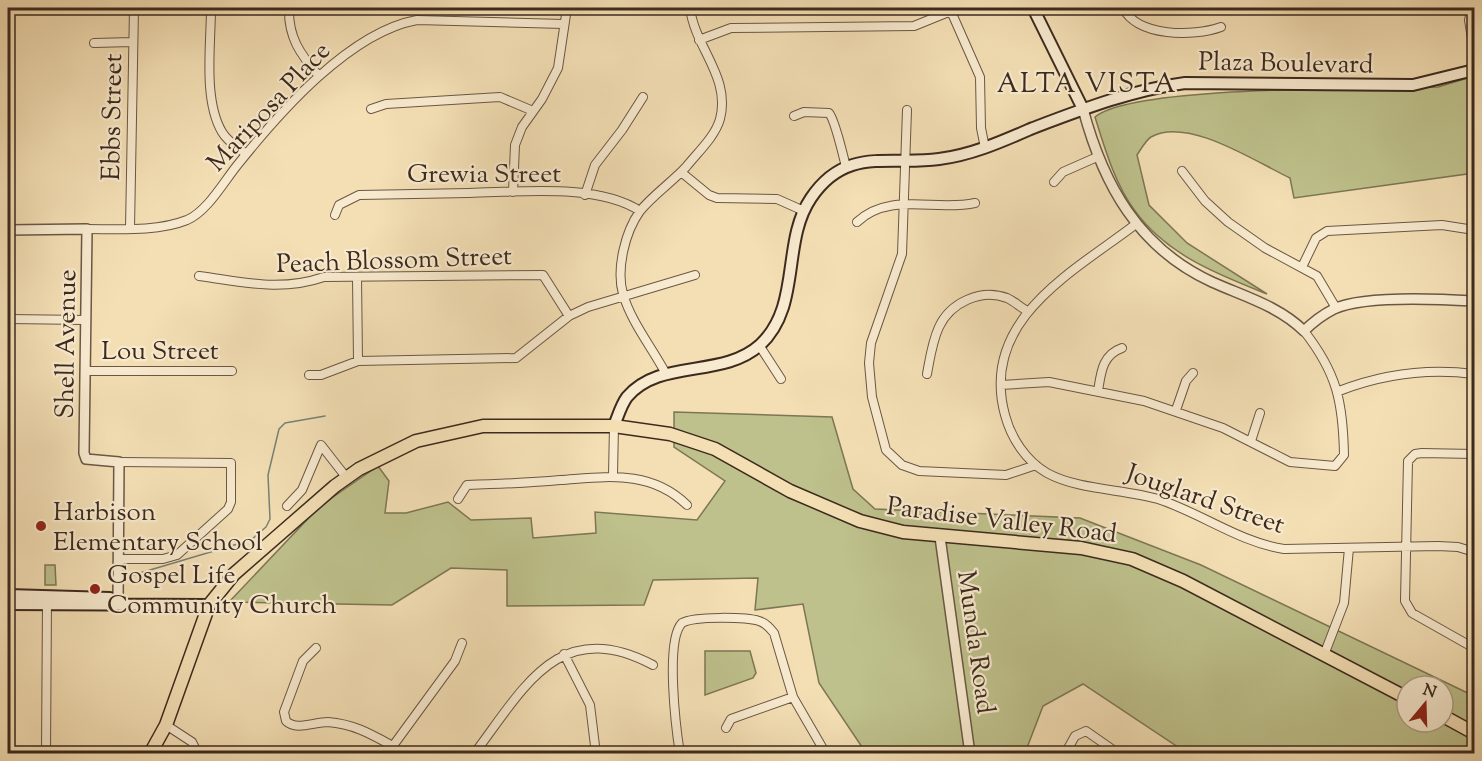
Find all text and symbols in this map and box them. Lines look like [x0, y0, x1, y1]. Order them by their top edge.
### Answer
street label: Mariposa Place [200, 34, 340, 181]
street label: Plaza Boulevard [1198, 44, 1374, 85]
street label: Ebbs Street [94, 53, 133, 181]
district label: ALTA VISTA [997, 66, 1177, 105]
street label: Grewia Street [407, 157, 561, 194]
street label: Peach Blossom Street [276, 239, 513, 284]
street label: Shell Avenue [48, 269, 87, 419]
street label: Lou Street [101, 334, 219, 371]
street label: Jouglard Street [1119, 455, 1290, 545]
street label: Paradise Valley Road [885, 489, 1119, 554]
place label: Harbison Elementary School [53, 495, 263, 562]
marker: Harbison Elementary School [34, 519, 48, 533]
place label: Gospel Life Community Church [107, 558, 337, 625]
street label: Munda Road [946, 568, 1003, 717]
marker: Gospel Life Community Church [88, 582, 102, 596]
north arrow [1395, 674, 1455, 734]
text: N [1419, 679, 1439, 705]

